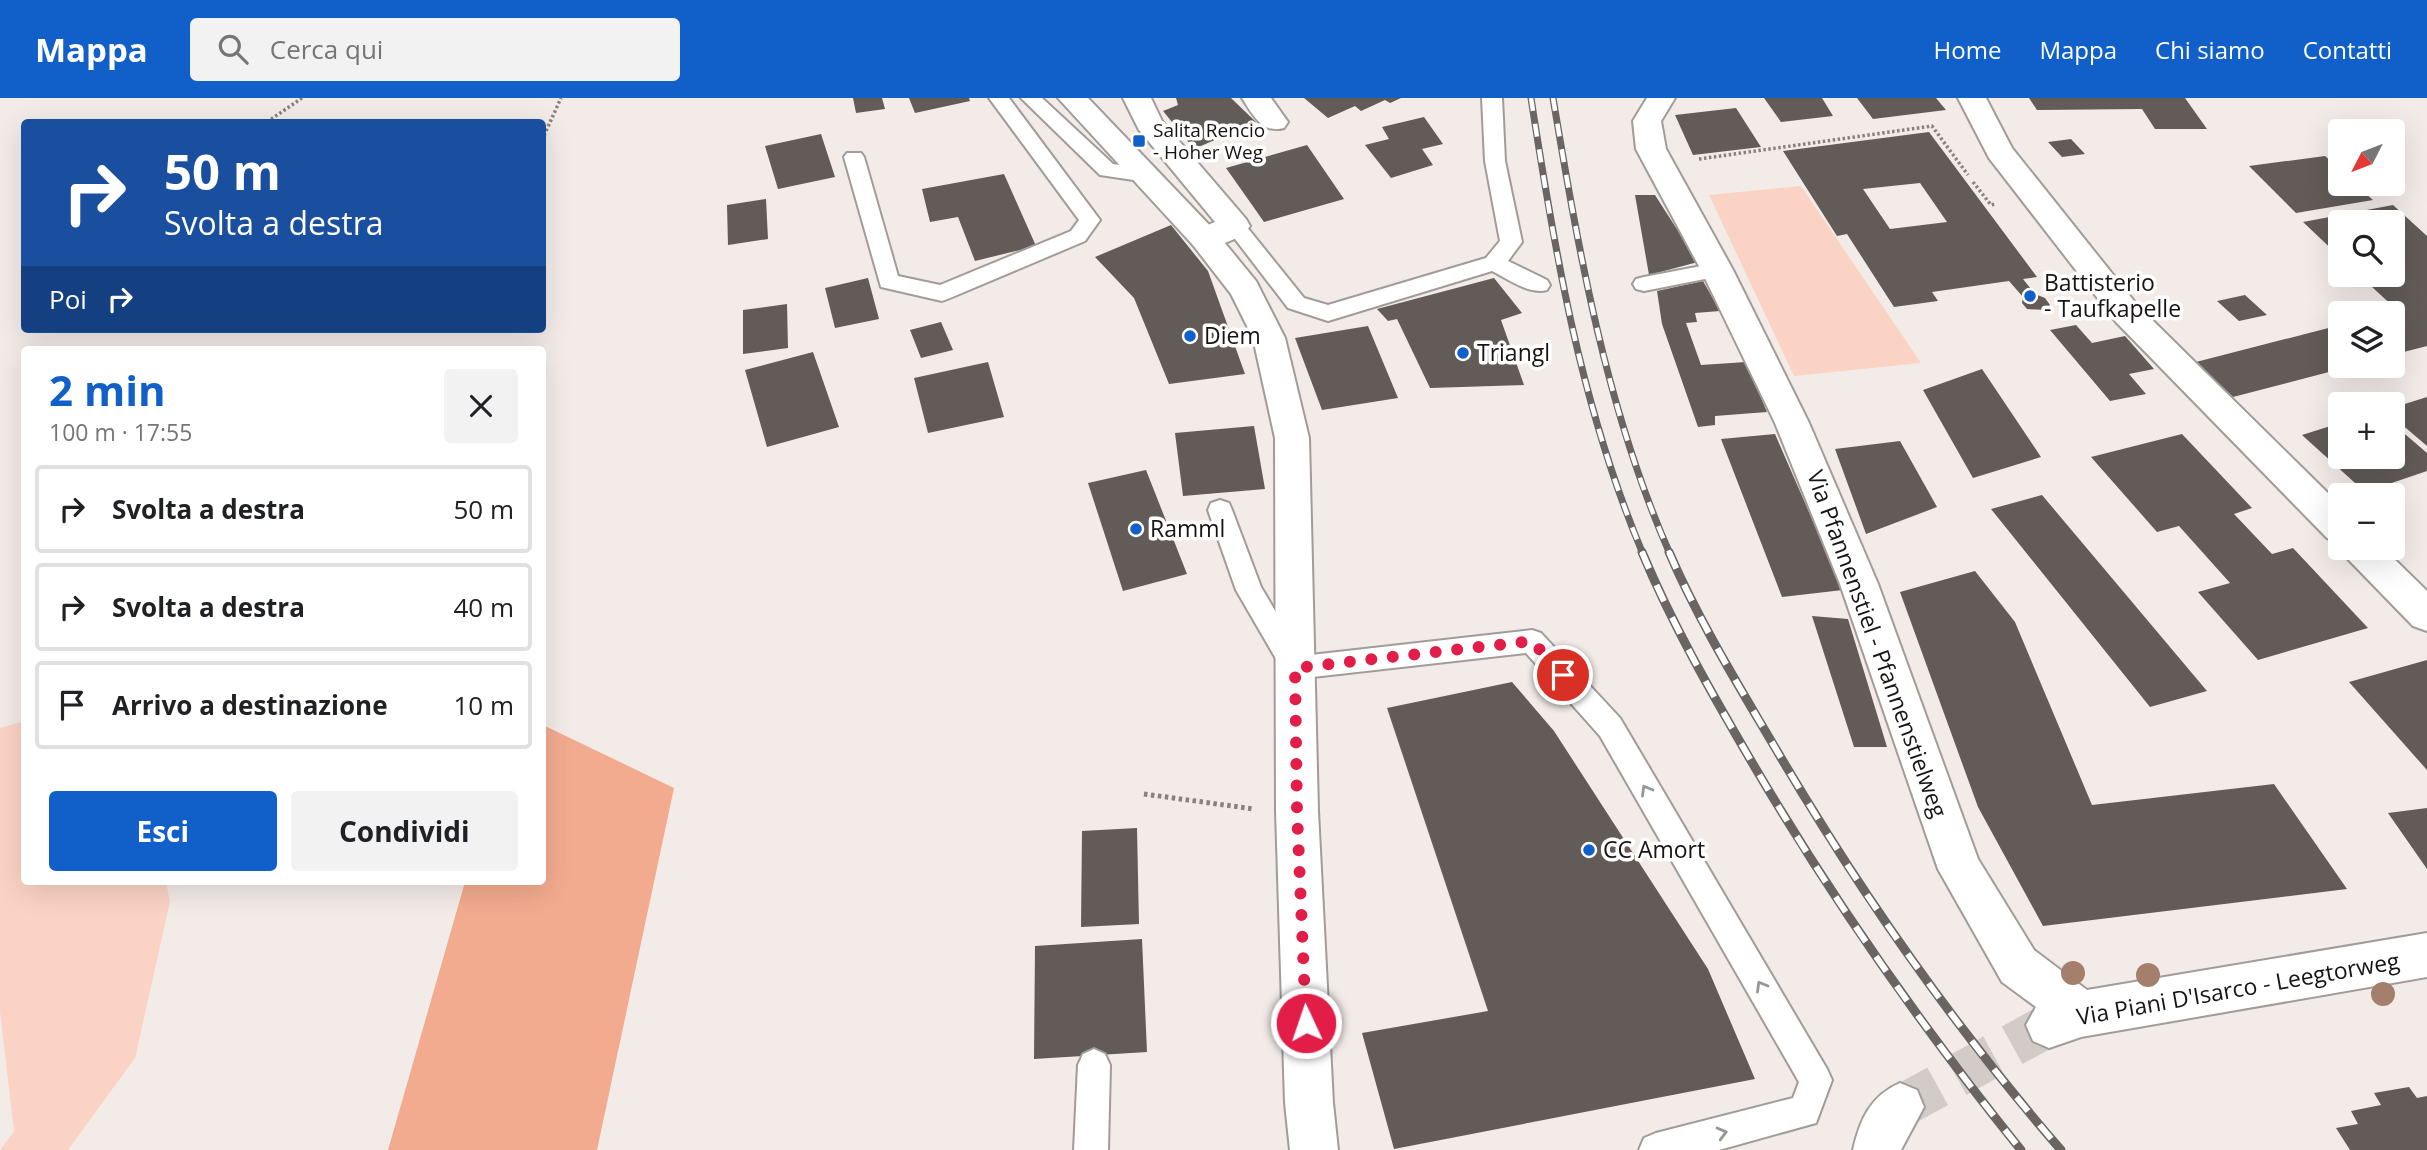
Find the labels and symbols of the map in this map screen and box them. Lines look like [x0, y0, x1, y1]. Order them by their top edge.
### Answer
place label: Salita Rencio - Hoher Weg [1153, 117, 1265, 165]
north arrow [2328, 119, 2404, 196]
marker: Salita Rencio - Hoher Weg [1131, 133, 1147, 149]
place label: Battisterio - Taufkapelle [2044, 266, 2181, 324]
marker: Battisterio - Taufkapelle [2022, 288, 2038, 304]
place label: Diem [1204, 319, 1261, 351]
marker: Diem [1182, 328, 1198, 344]
place label: Triangl [1477, 336, 1550, 368]
marker: Triangl [1455, 345, 1471, 361]
street label: Via Pfannenstiel - Pfannenstielweg [1800, 466, 1956, 822]
place label: Ramml [1150, 512, 1225, 544]
marker: Ramml [1128, 521, 1144, 537]
pin [1533, 645, 1593, 705]
one-way arrow [1642, 784, 1655, 797]
place label: CC Amort [1603, 833, 1705, 865]
marker: CC Amort [1581, 842, 1597, 858]
street label: Via Piani D'Isarco - Leegtorweg [2074, 944, 2402, 1032]
one-way arrow [1757, 980, 1770, 993]
position arrow [1269, 986, 1343, 1060]
one-way arrow [1716, 1127, 1728, 1141]

